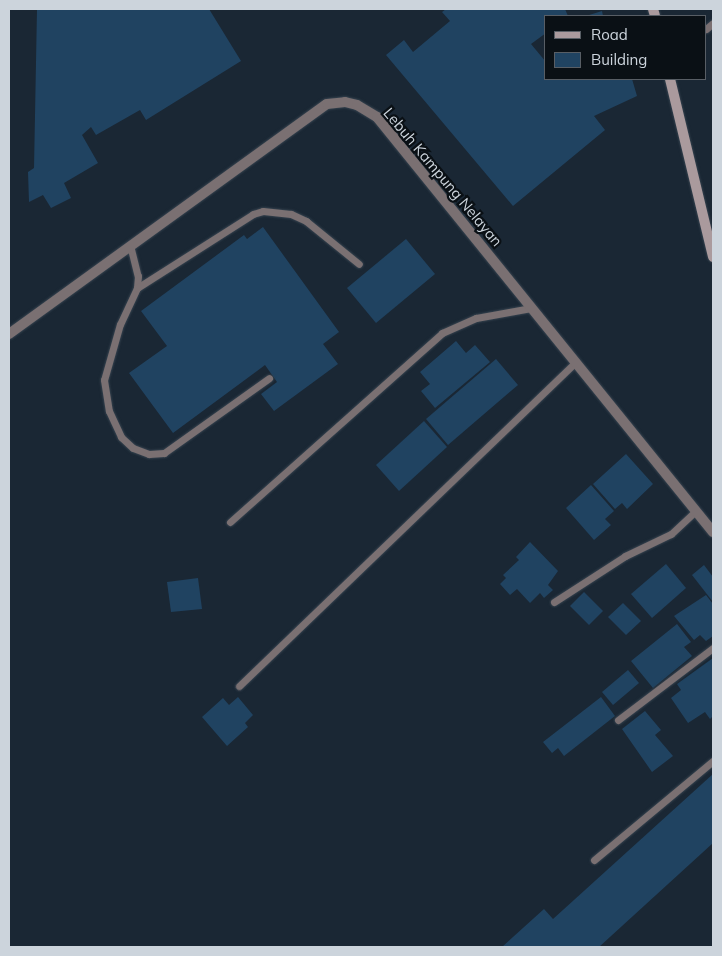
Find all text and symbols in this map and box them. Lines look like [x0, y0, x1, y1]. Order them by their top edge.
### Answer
legend [544, 15, 707, 80]
text: Road [591, 25, 628, 44]
text: Building [591, 50, 647, 69]
street label: Lebuh Kampung Nelayan [380, 104, 506, 250]

